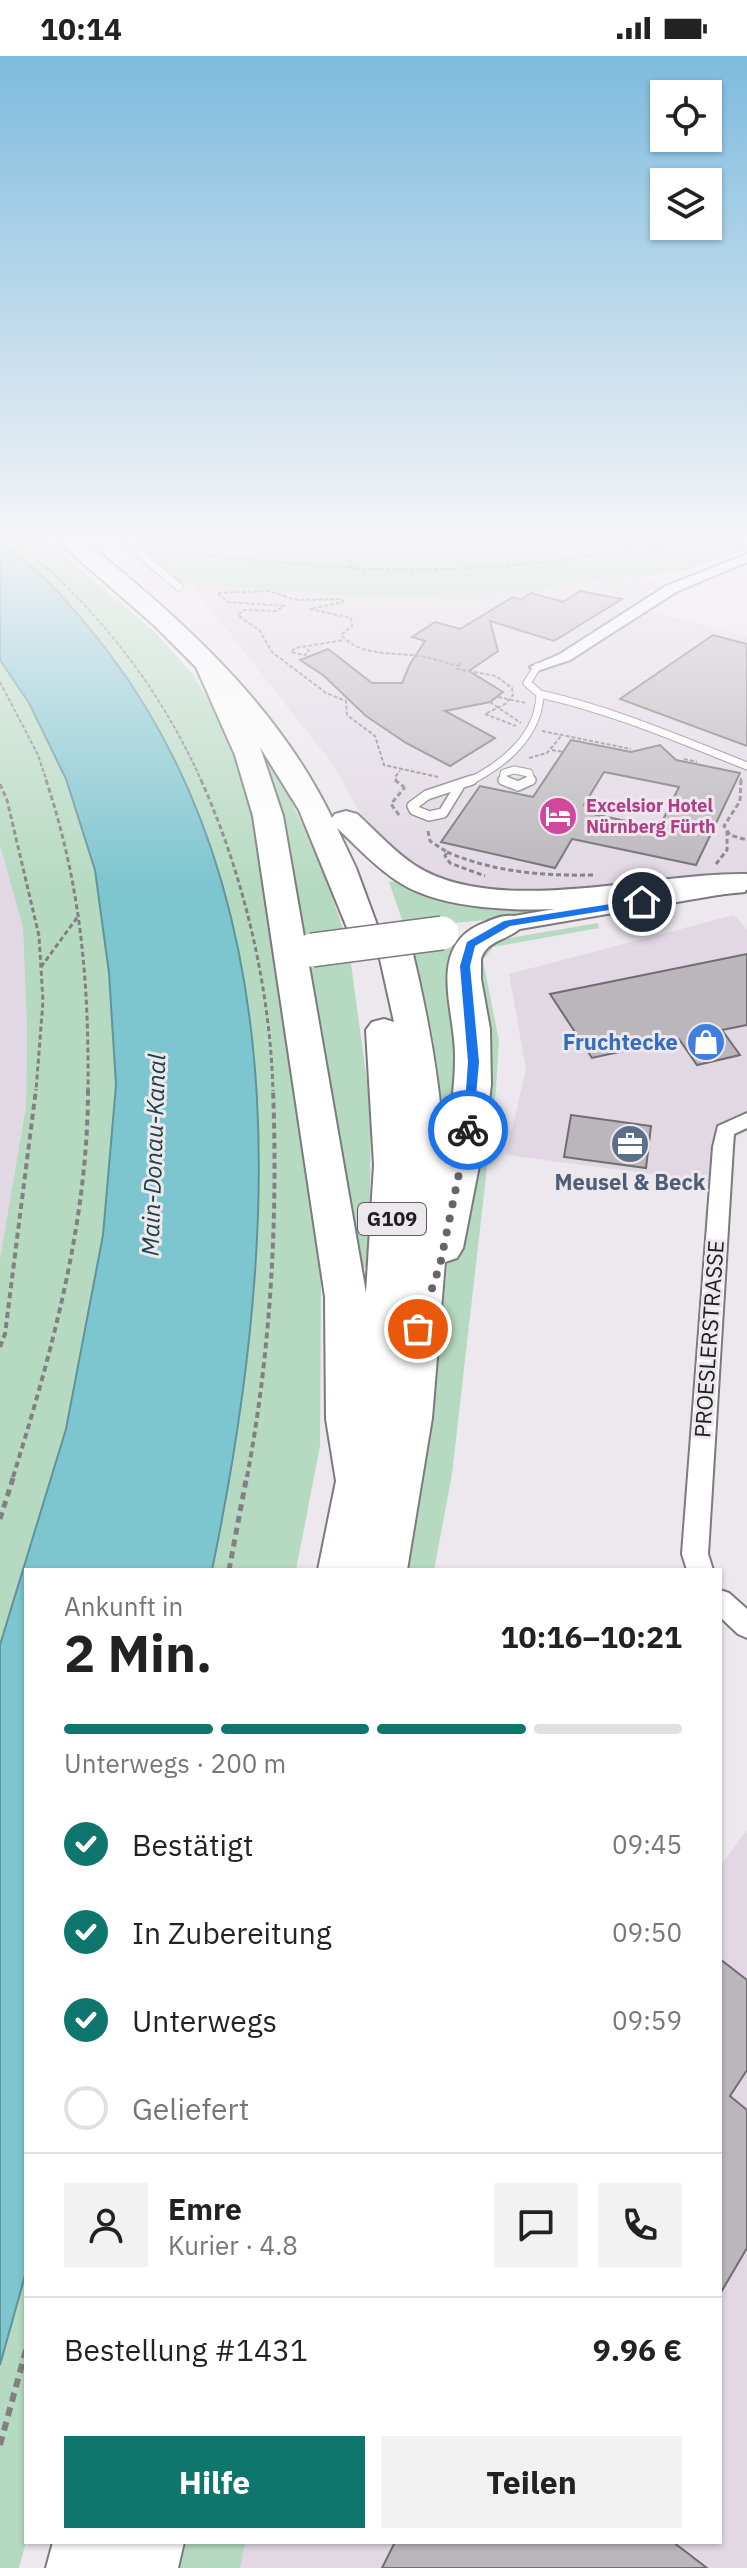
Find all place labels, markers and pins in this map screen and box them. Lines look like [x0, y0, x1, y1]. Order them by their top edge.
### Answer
place label: Excelsior Hotel Nürnberg Fürth [586, 794, 716, 838]
hotel icon: Excelsior Hotel Nürnberg Fürth [537, 795, 579, 837]
pin [608, 868, 676, 936]
shop icon: Fruchtecke [685, 1021, 727, 1063]
place label: Fruchtecke [563, 1027, 678, 1056]
office icon: Meusel & Beck [609, 1123, 651, 1165]
place label: Meusel & Beck [555, 1167, 706, 1196]
pin [384, 1295, 452, 1363]

